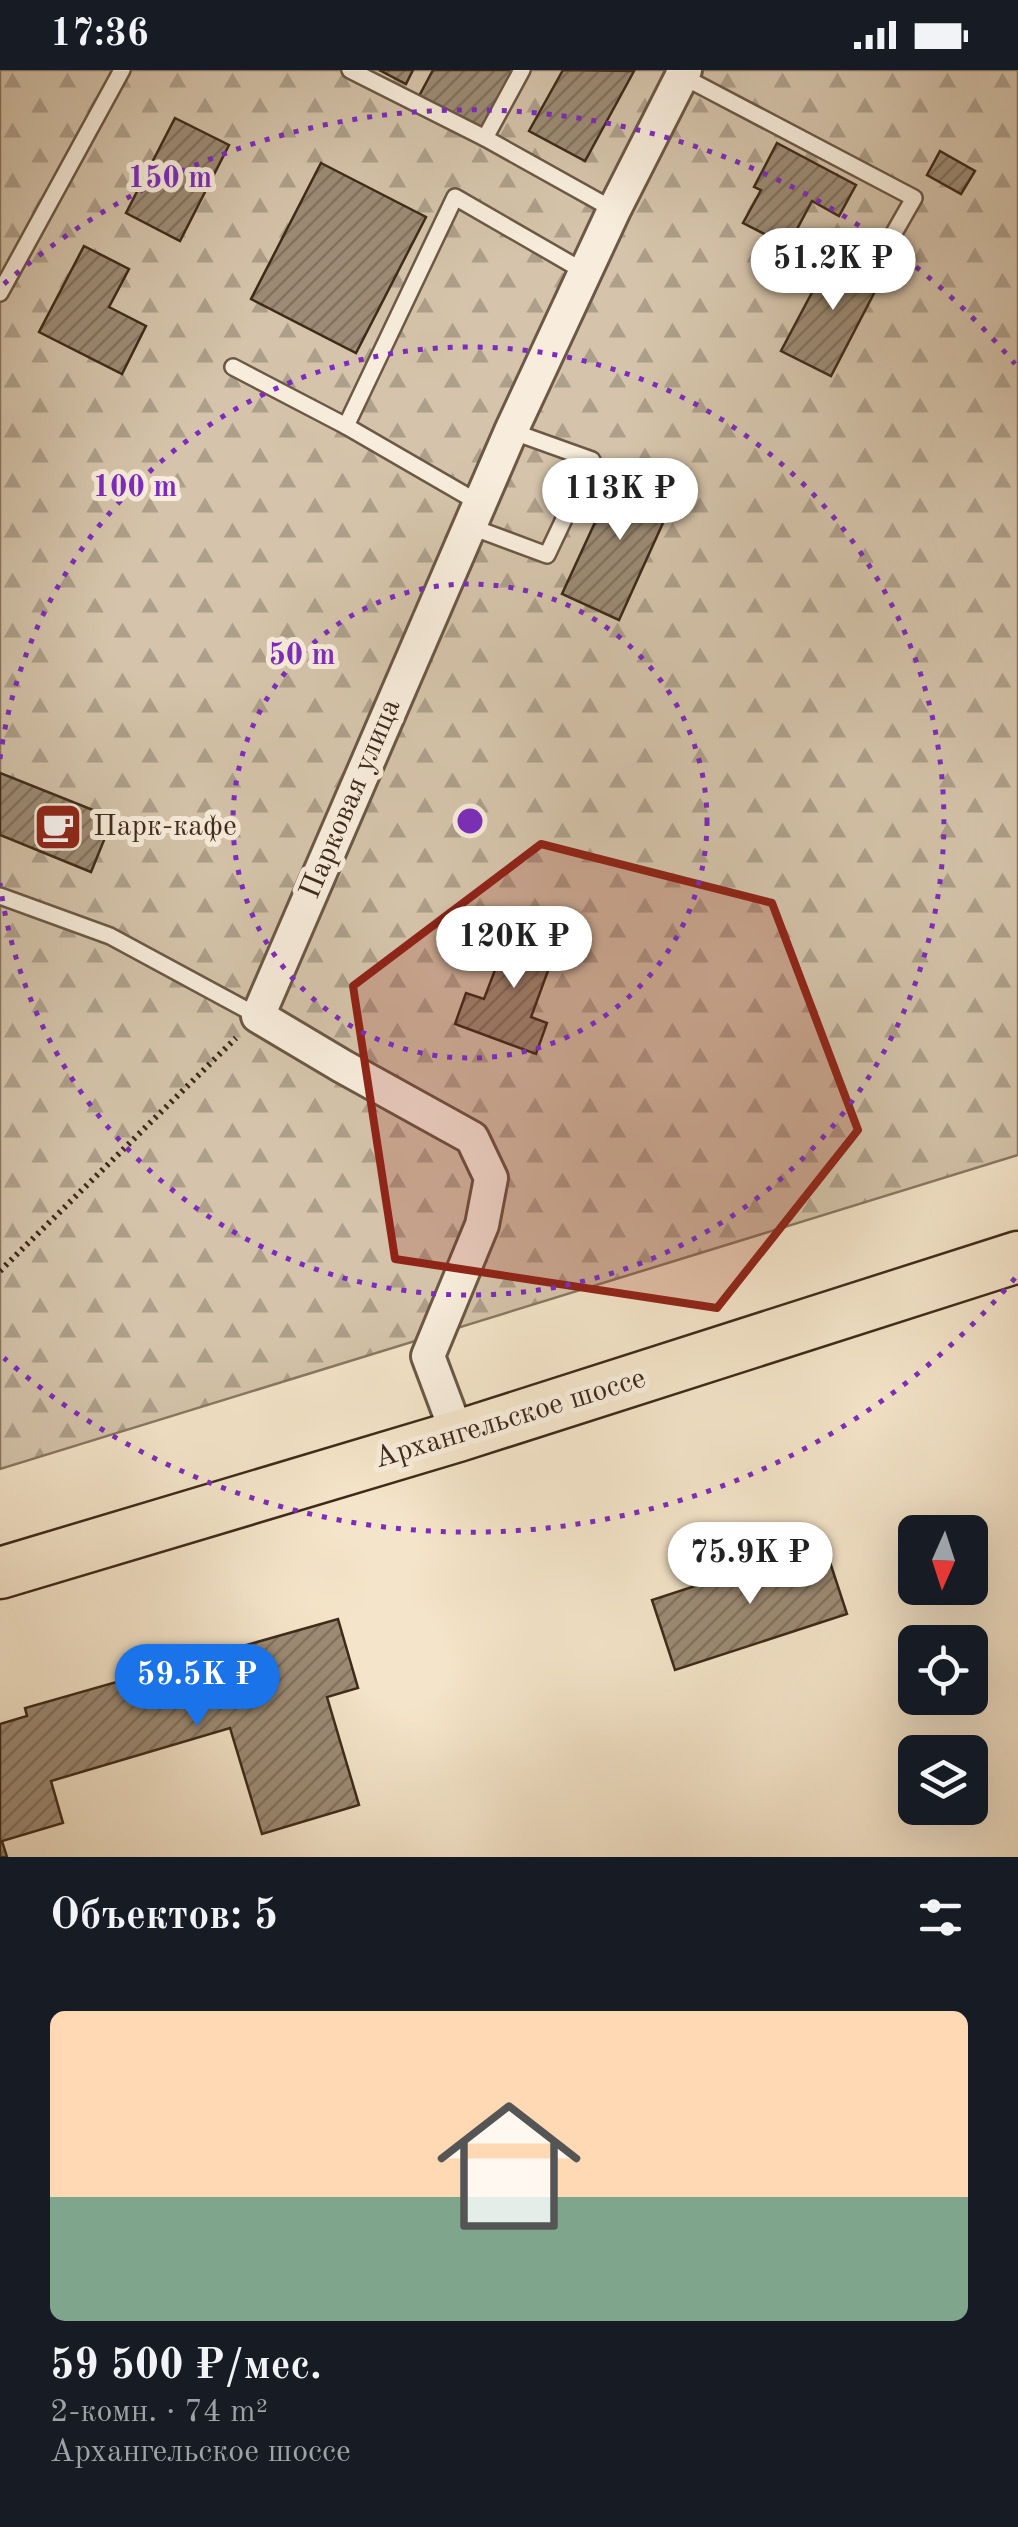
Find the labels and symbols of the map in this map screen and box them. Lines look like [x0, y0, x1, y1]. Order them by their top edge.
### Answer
text: 150 m [128, 164, 212, 194]
pin: 51.2K ₽ [741, 228, 925, 313]
pin: 113K ₽ [539, 458, 701, 543]
text: 100 m [93, 473, 177, 503]
text: 50 m [268, 641, 336, 671]
street label: Парковая улица [295, 695, 407, 903]
cafe icon: Парк-кафе [32, 801, 84, 853]
centre of rings [452, 803, 488, 839]
place label: Парк-кафе [93, 812, 237, 842]
pin: 120K ₽ [433, 906, 595, 991]
street label: Архангельское шоссе [371, 1363, 649, 1475]
north arrow [898, 1515, 988, 1605]
pin: 75.9K ₽ [658, 1522, 842, 1607]
pin: 59.5K ₽ [105, 1644, 289, 1729]

